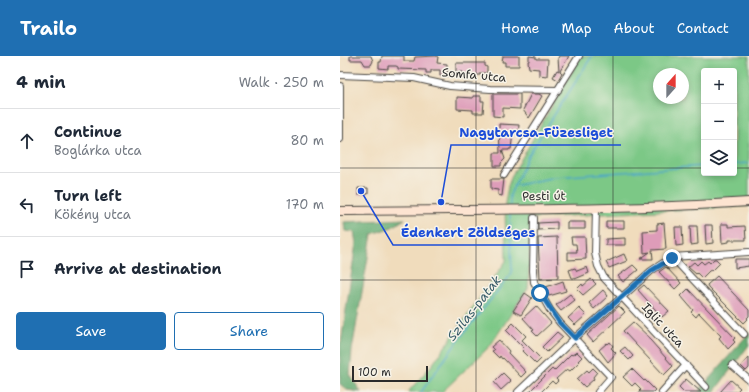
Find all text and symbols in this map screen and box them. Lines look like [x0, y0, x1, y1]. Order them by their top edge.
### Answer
text: Trailo [20, 16, 77, 41]
text: Home [501, 19, 540, 37]
text: Map [562, 19, 592, 37]
text: About [614, 19, 655, 37]
text: Contact [677, 19, 729, 37]
street label: Somfa utca [441, 64, 507, 86]
north arrow [653, 68, 689, 104]
map controls [701, 68, 737, 176]
button: + [701, 68, 737, 104]
text: 4 min [16, 71, 66, 93]
text: Walk · 250 m [239, 74, 324, 91]
button: − [701, 104, 737, 140]
callout: Nagytarcsa-Füzesliget [451, 120, 621, 145]
text: Continue [54, 122, 122, 142]
text: Nagytarcsa-Füzesliget [459, 124, 613, 141]
icon: ahead [16, 130, 38, 152]
text: 80 m [290, 132, 324, 149]
button: layers [701, 140, 737, 176]
text: Boglárka utca [54, 142, 142, 159]
text: Turn left [54, 186, 122, 206]
street label: Pesti út [522, 188, 566, 204]
icon: left [16, 194, 38, 216]
text: 170 m [286, 196, 324, 213]
text: Kökény utca [54, 206, 131, 223]
callout: Édenkert Zöldséges [393, 220, 543, 245]
text: Édenkert Zöldséges [401, 223, 535, 241]
route end [663, 249, 681, 267]
icon: arrive [16, 258, 38, 280]
text: Arrive at destination [54, 259, 222, 279]
water label: Szilas-patak [443, 271, 505, 344]
route start [531, 284, 549, 302]
street label: Iglic utca [638, 299, 688, 351]
button: Save [16, 312, 166, 350]
button: Share [174, 312, 324, 350]
scale bar [352, 364, 428, 383]
text: 100 m [358, 365, 391, 380]

